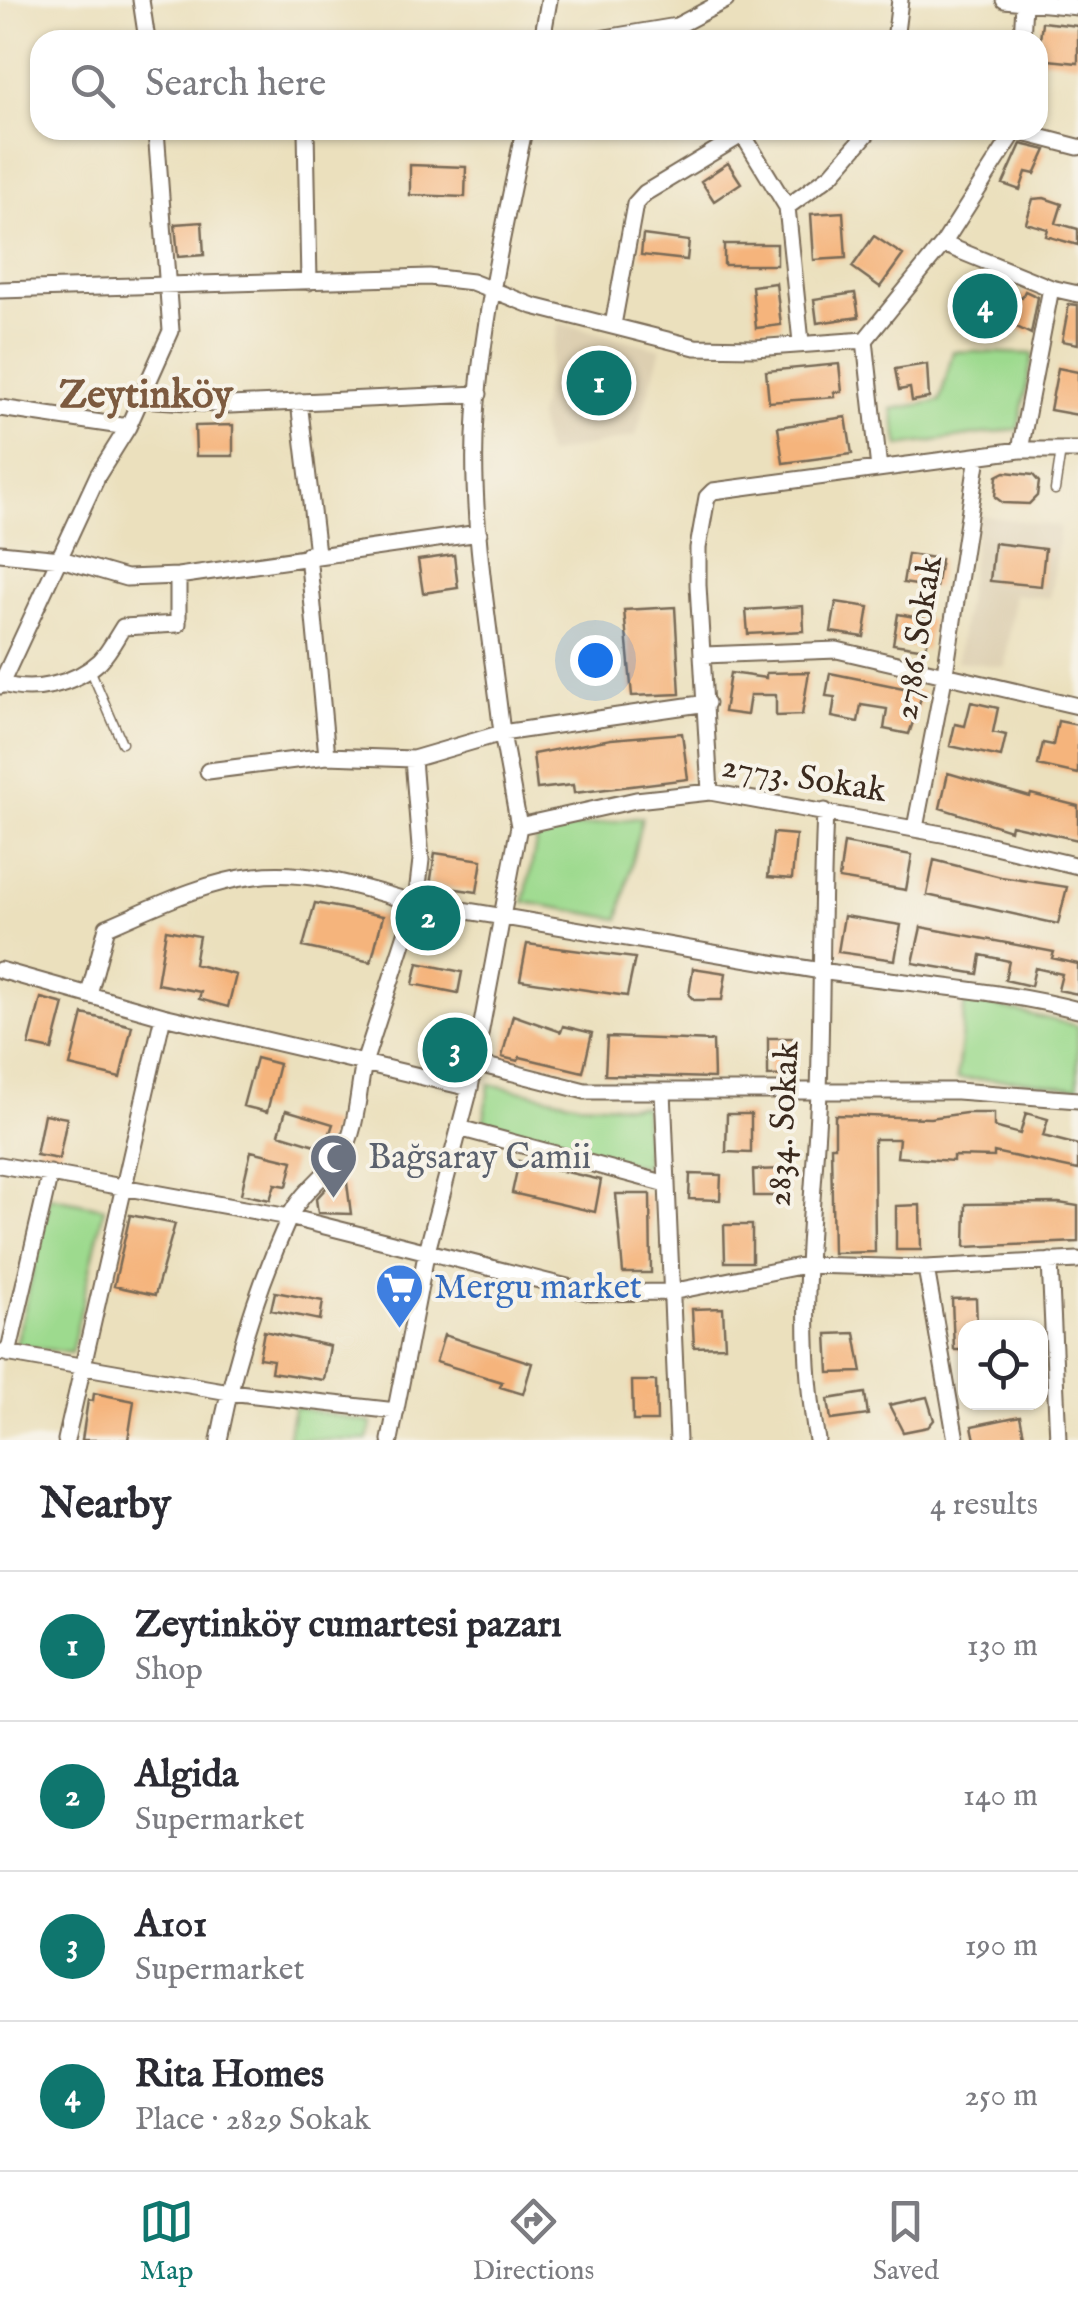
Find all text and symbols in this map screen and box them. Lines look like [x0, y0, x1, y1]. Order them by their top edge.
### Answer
search box [30, 30, 1048, 140]
icon: search [65, 58, 120, 113]
text: Search here [145, 61, 326, 109]
pin: 4 [952, 268, 1018, 344]
pin: 1 [566, 346, 632, 420]
district label: Zeytinköy [59, 371, 234, 422]
street label: 2786. Sokak [884, 553, 954, 723]
your location [570, 635, 621, 686]
street label: 2773. Sokak [718, 744, 890, 814]
pin: 2 [396, 880, 460, 956]
pin: 3 [422, 1012, 488, 1088]
street label: 2834. Sokak [757, 1040, 811, 1208]
mosque icon: Bağsaray Camii [307, 1132, 359, 1200]
place label: Bağsaray Camii [368, 1136, 591, 1181]
supermarket icon: Mergu market [373, 1262, 425, 1330]
place label: Mergu market [434, 1266, 642, 1311]
map controls [958, 1320, 1048, 1410]
button: locate [958, 1320, 1048, 1410]
text: Nearby [40, 1479, 171, 1532]
text: 4 results [930, 1485, 1038, 1526]
text: Zeytinköy cumartesi pazarı [135, 1602, 562, 1650]
text: 1 [67, 1626, 78, 1667]
text: 130 m [967, 1626, 1038, 1667]
text: Shop [135, 1650, 203, 1691]
text: Algida [135, 1752, 238, 1800]
text: 2 [65, 1776, 80, 1817]
text: 140 m [963, 1776, 1038, 1817]
text: Supermarket [135, 1800, 305, 1841]
text: A101 [135, 1902, 207, 1950]
text: 3 [67, 1926, 78, 1967]
text: 190 m [965, 1926, 1038, 1967]
text: Supermarket [135, 1950, 305, 1991]
text: Rita Homes [135, 2052, 324, 2100]
text: 4 [65, 2076, 80, 2117]
text: 250 m [964, 2076, 1038, 2117]
text: Place · 2829 Sokak [135, 2100, 371, 2141]
tab: Map [139, 2194, 194, 2289]
tab: Directions [472, 2194, 594, 2289]
tab: Saved [873, 2194, 939, 2289]

